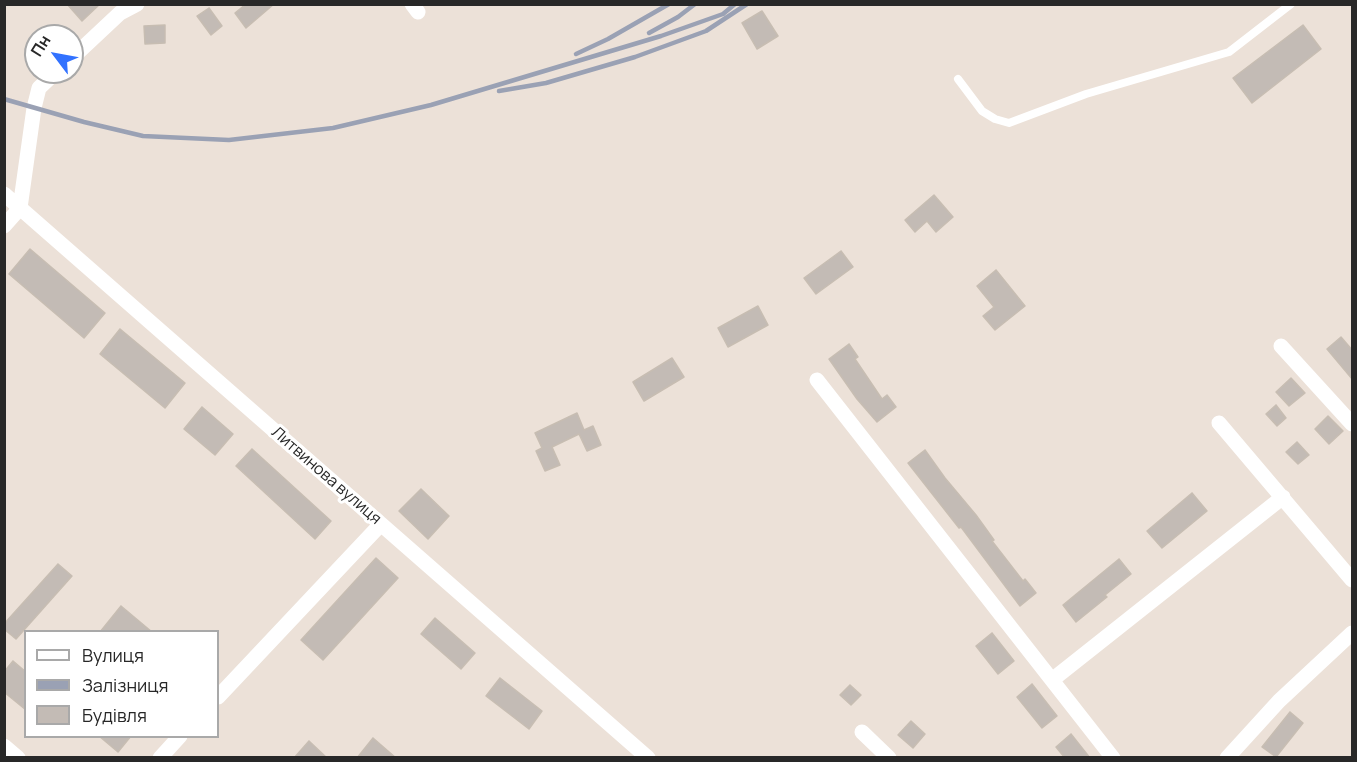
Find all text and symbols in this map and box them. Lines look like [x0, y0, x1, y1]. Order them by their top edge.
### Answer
north arrow [24, 24, 84, 84]
text: Пн [25, 31, 55, 60]
street label: Литвинова вулиця [267, 423, 385, 529]
legend [24, 630, 219, 738]
text: Вулиця [82, 643, 144, 667]
text: Залізниця [82, 673, 168, 697]
text: Будівля [82, 703, 147, 727]

